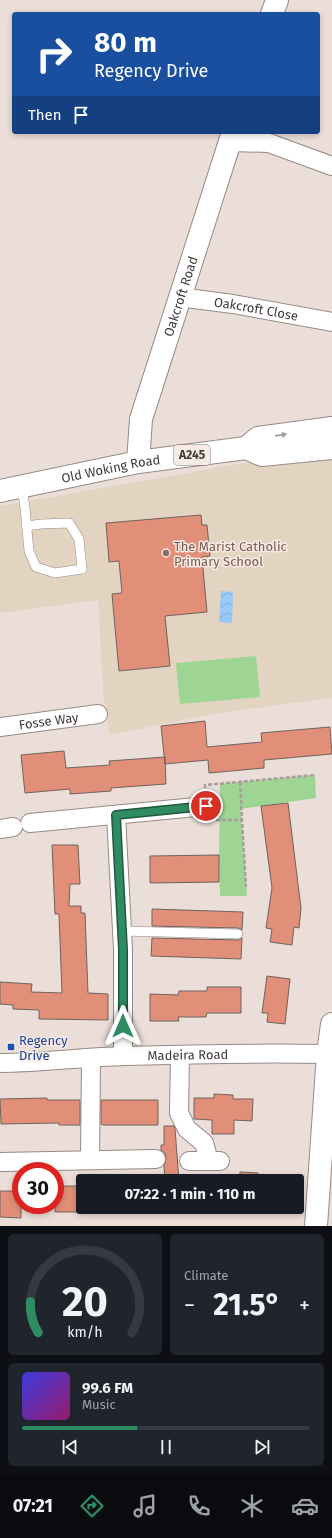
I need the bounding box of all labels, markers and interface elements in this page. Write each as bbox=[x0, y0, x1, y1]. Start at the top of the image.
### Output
text: 80 m bbox=[94, 26, 157, 59]
icon: right bbox=[28, 28, 80, 80]
text: Regency Drive bbox=[94, 60, 208, 82]
icon: arrive bbox=[70, 104, 92, 126]
text: Then bbox=[28, 106, 62, 124]
street label: Oakcroft Road bbox=[160, 254, 200, 338]
street label: Oakcroft Close bbox=[213, 294, 299, 323]
one-way arrow bbox=[275, 432, 287, 438]
road number: A245 bbox=[174, 445, 210, 465]
street label: Old Woking Road bbox=[60, 452, 161, 485]
place label: The Marist Catholic Primary School bbox=[174, 539, 287, 569]
marker: The Marist Catholic Primary School bbox=[161, 548, 171, 558]
street label: Fosse Way bbox=[18, 709, 80, 732]
pin bbox=[189, 789, 223, 823]
icon: arrive bbox=[195, 795, 217, 817]
position arrow bbox=[102, 1005, 144, 1047]
place label: Regency Drive bbox=[19, 1033, 68, 1063]
marker: Regency Drive bbox=[6, 1042, 16, 1052]
street label: Madeira Road bbox=[147, 1046, 228, 1063]
speed limit sign: 30 bbox=[12, 1162, 64, 1214]
text: 07:22 · 1 min · 110 m bbox=[125, 1185, 255, 1203]
text: Climate bbox=[184, 1268, 228, 1283]
text: 20 bbox=[62, 1276, 108, 1326]
text: 21.5° bbox=[213, 1287, 281, 1323]
text: − bbox=[184, 1292, 195, 1319]
text: + bbox=[299, 1292, 310, 1319]
text: km/h bbox=[67, 1323, 103, 1340]
text: 99.6 FM bbox=[82, 1379, 133, 1397]
text: Music bbox=[82, 1397, 116, 1412]
icon: previous bbox=[59, 1436, 81, 1458]
icon: pause bbox=[155, 1436, 177, 1458]
icon: next bbox=[251, 1436, 273, 1458]
icon: directions bbox=[78, 1492, 106, 1520]
icon: music bbox=[131, 1492, 159, 1520]
icon: phone bbox=[185, 1492, 213, 1520]
icon: climate bbox=[238, 1492, 266, 1520]
icon: car bbox=[291, 1492, 319, 1520]
text: 07:21 bbox=[13, 1495, 53, 1517]

